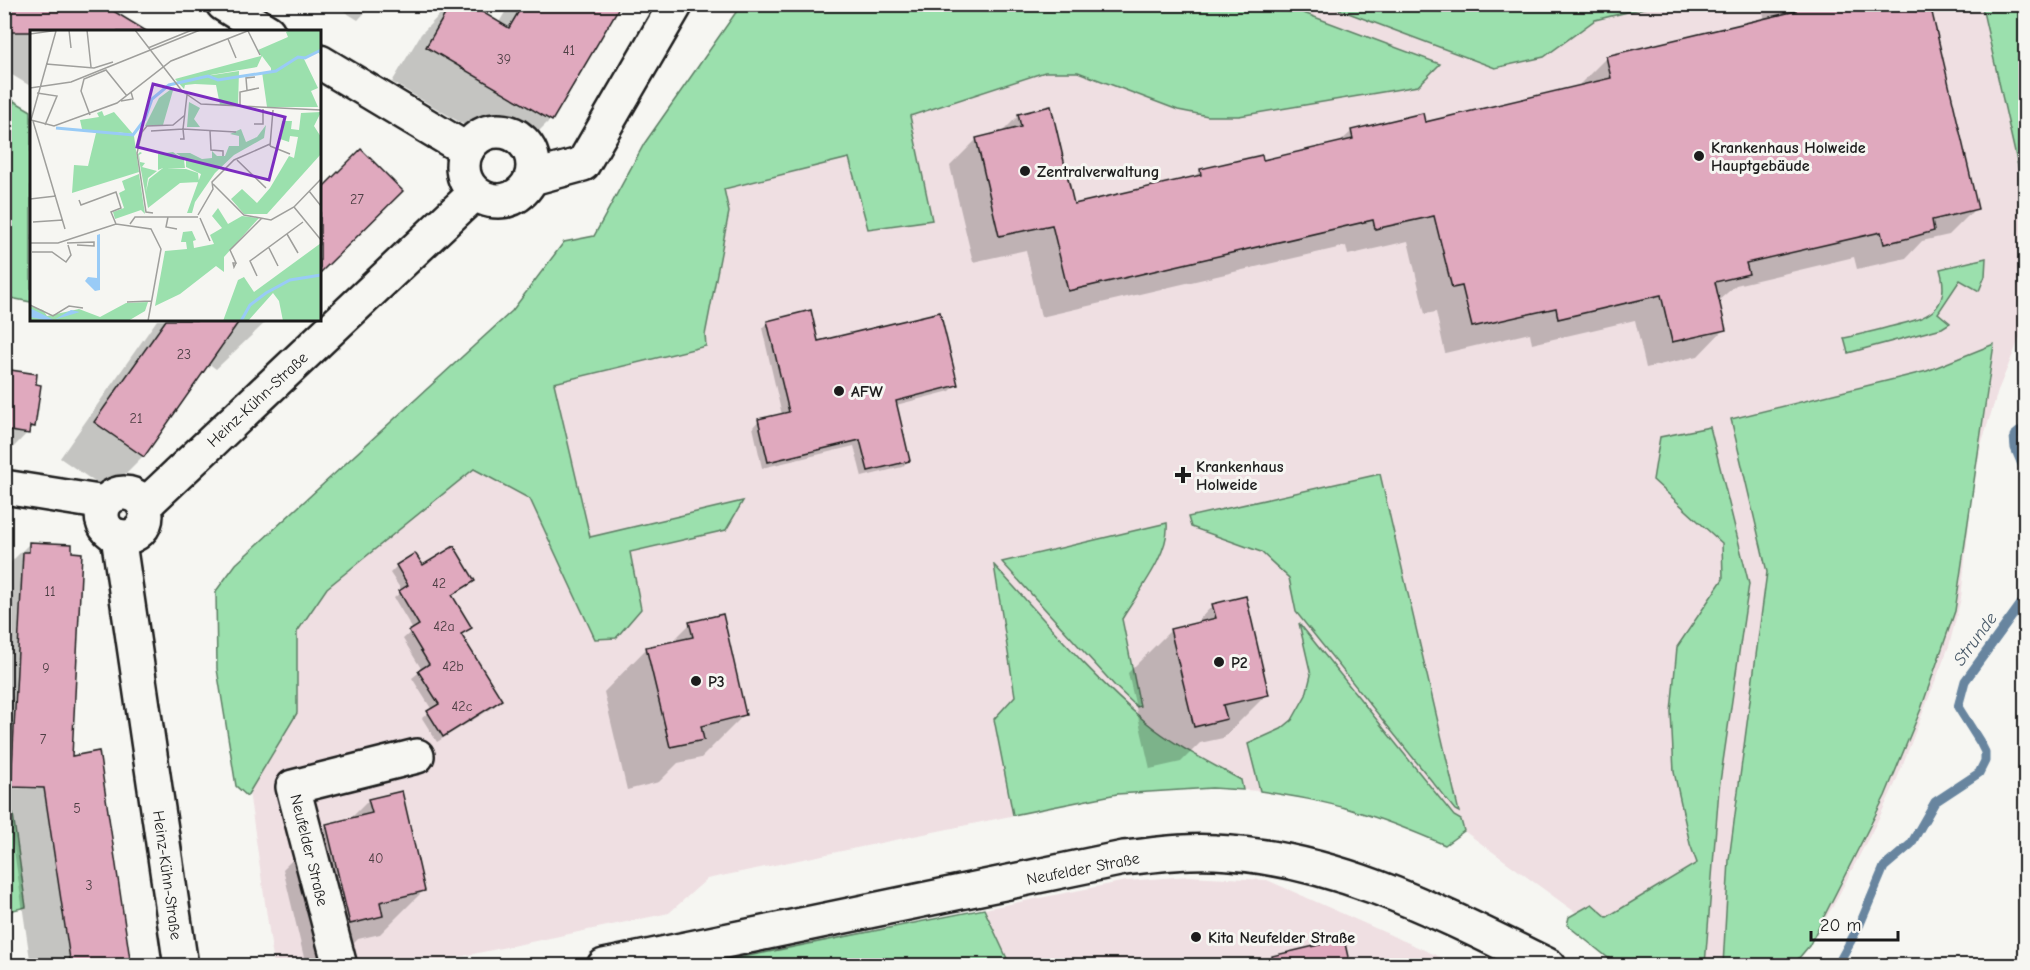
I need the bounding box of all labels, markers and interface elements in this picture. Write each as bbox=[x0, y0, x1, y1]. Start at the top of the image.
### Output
inset map bbox=[30, 30, 321, 321]
house number: 41 bbox=[563, 42, 575, 59]
house number: 39 bbox=[497, 51, 511, 68]
place label: Krankenhaus Holweide Hauptgebäude bbox=[1711, 139, 1866, 175]
marker: Krankenhaus Holweide Hauptgebäude bbox=[1692, 149, 1706, 163]
place label: Zentralverwaltung bbox=[1037, 163, 1160, 181]
marker: Zentralverwaltung bbox=[1018, 164, 1032, 178]
house number: 27 bbox=[350, 191, 364, 208]
house number: 23 bbox=[177, 346, 191, 363]
street label: Heinz-Kühn-Straße bbox=[204, 349, 312, 451]
place label: AFW bbox=[851, 383, 883, 401]
marker: AFW bbox=[832, 384, 846, 398]
house number: 21 bbox=[130, 410, 142, 427]
place label: Krankenhaus Holweide bbox=[1196, 458, 1284, 494]
marker: Krankenhaus Holweide bbox=[1174, 466, 1192, 484]
house number: 42 bbox=[432, 575, 446, 592]
house number: 11 bbox=[44, 583, 56, 600]
water label: Strunde bbox=[1949, 609, 2002, 670]
house number: 42a bbox=[433, 618, 455, 635]
place label: P2 bbox=[1231, 654, 1248, 672]
marker: P2 bbox=[1212, 655, 1226, 669]
house number: 42b bbox=[442, 658, 464, 675]
house number: 9 bbox=[42, 660, 50, 677]
place label: P3 bbox=[708, 673, 725, 691]
marker: P3 bbox=[689, 674, 703, 688]
house number: 42c bbox=[452, 698, 473, 715]
house number: 7 bbox=[40, 731, 47, 748]
street label: Neufelder Straße bbox=[286, 792, 332, 908]
house number: 5 bbox=[73, 800, 81, 817]
street label: Heinz-Kühn-Straße bbox=[149, 809, 185, 941]
street label: Neufelder Straße bbox=[1025, 849, 1141, 889]
house number: 40 bbox=[368, 850, 384, 867]
house number: 3 bbox=[85, 877, 93, 894]
scale bar bbox=[1811, 904, 1898, 942]
text: 20 m bbox=[1820, 915, 1861, 936]
place label: Kita Neufelder Straße bbox=[1208, 929, 1355, 947]
marker: Kita Neufelder Straße bbox=[1189, 930, 1203, 944]

